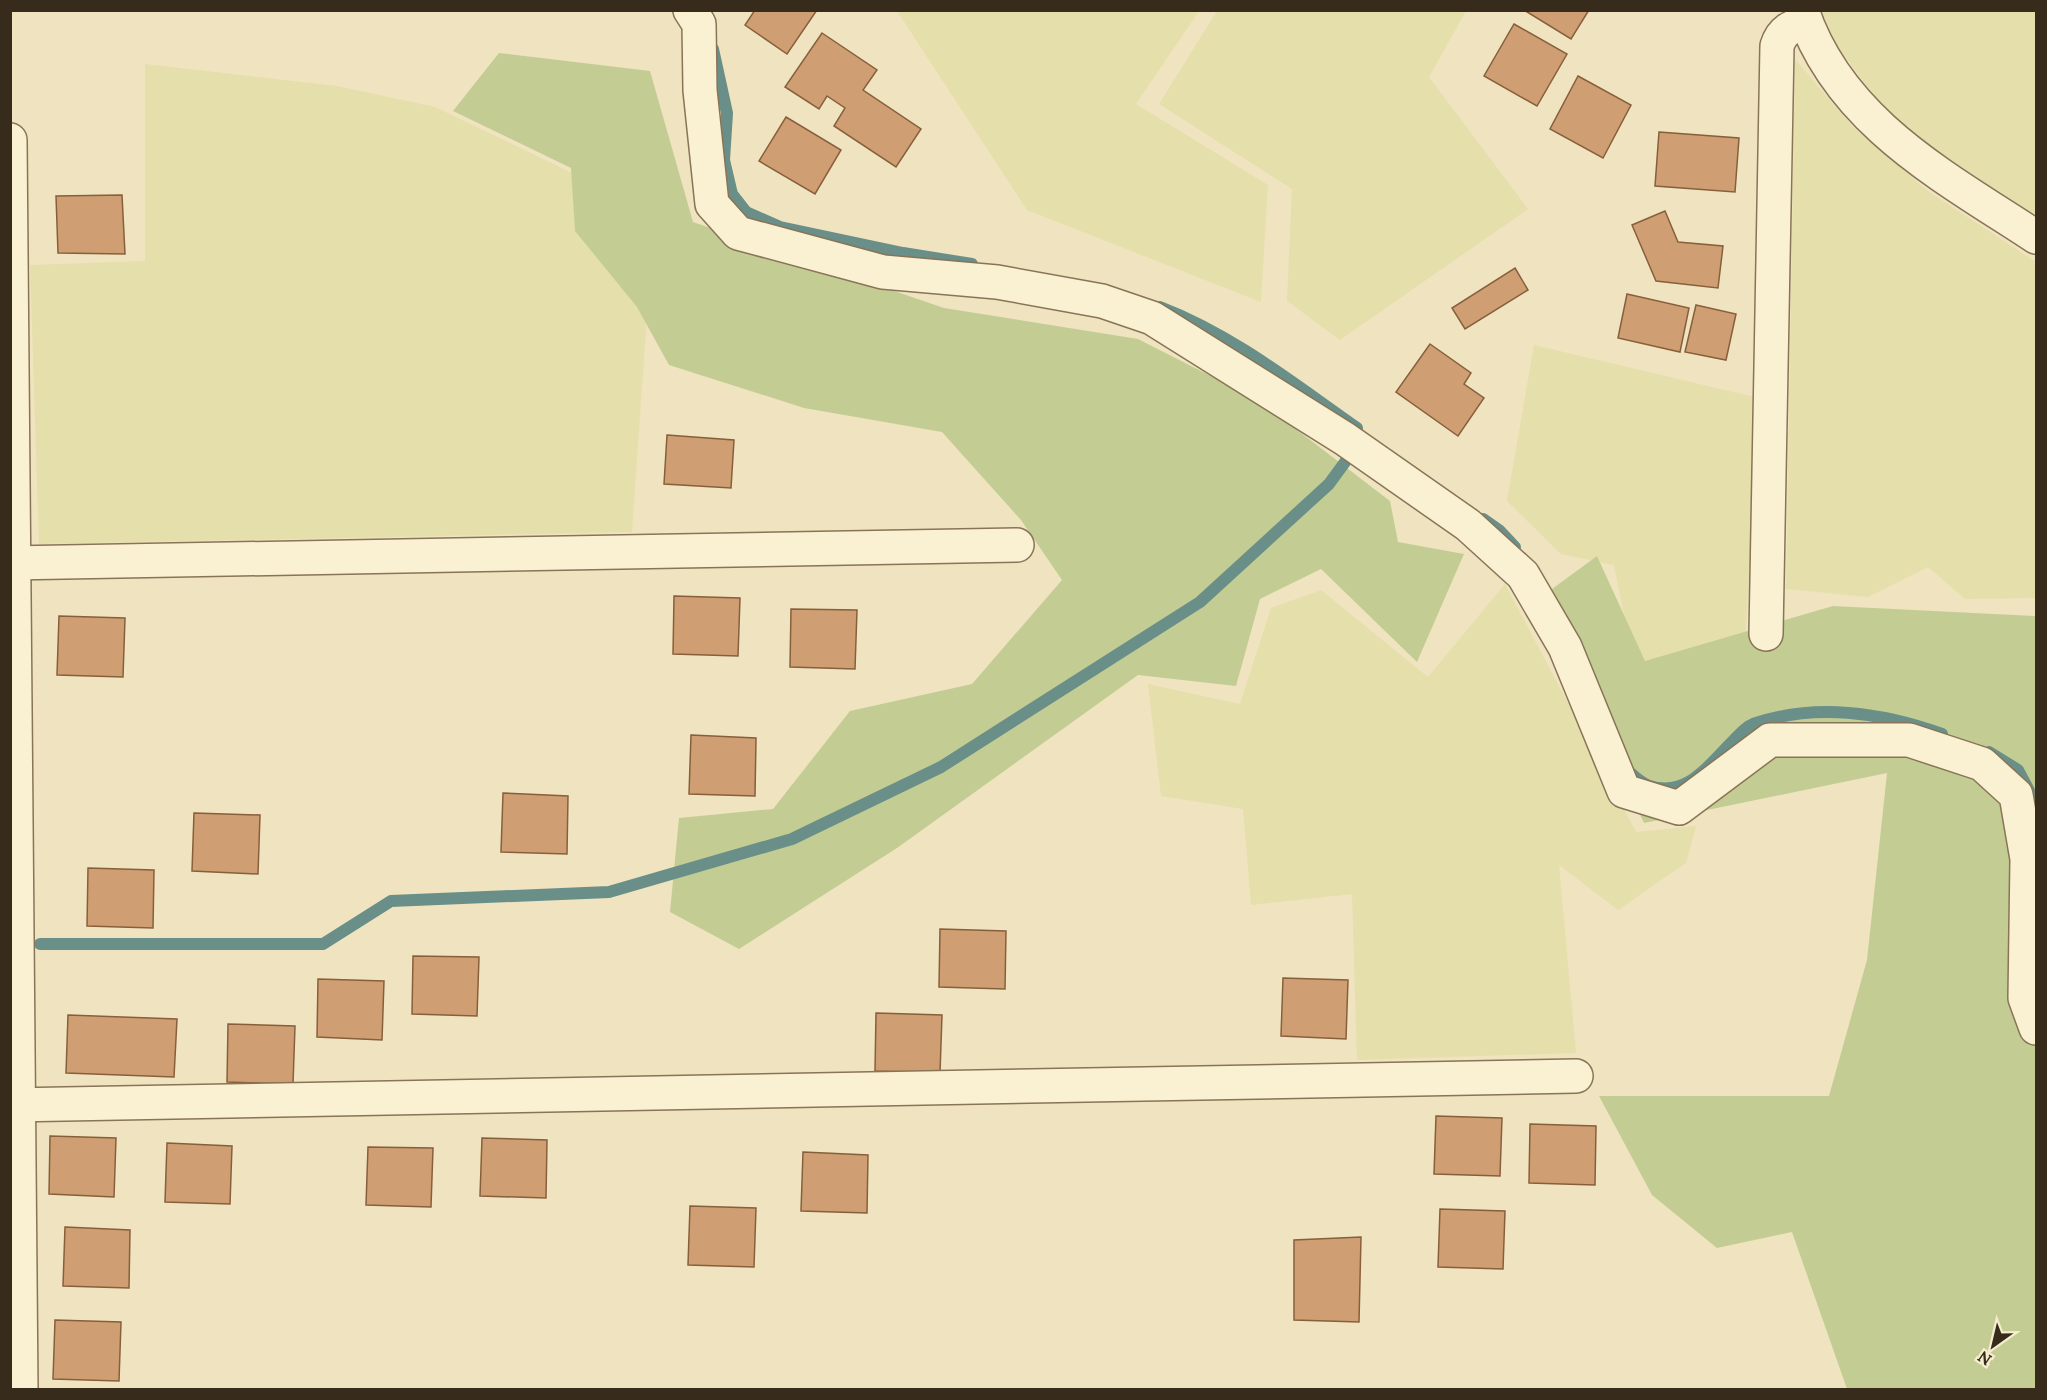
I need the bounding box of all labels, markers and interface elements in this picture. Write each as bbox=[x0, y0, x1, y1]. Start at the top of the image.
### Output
north arrow bbox=[1963, 1316, 2023, 1376]
text: N bbox=[1974, 1347, 1995, 1370]

